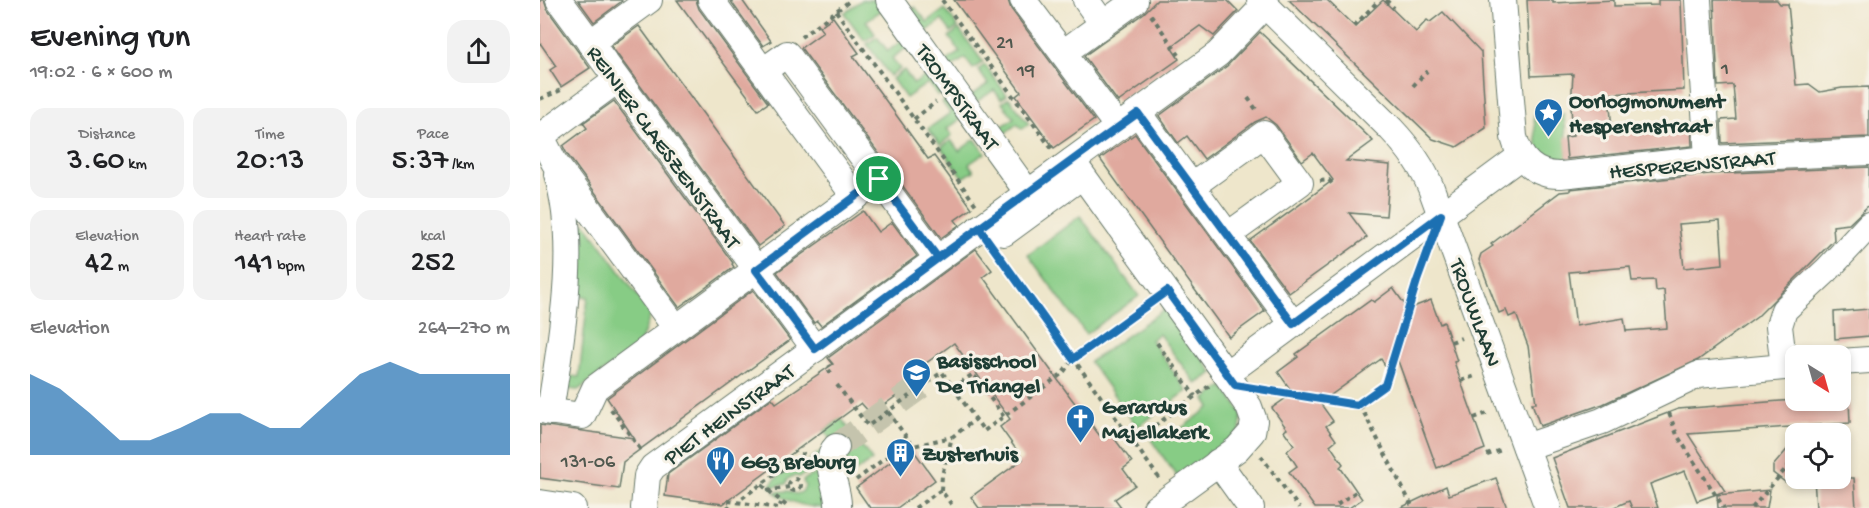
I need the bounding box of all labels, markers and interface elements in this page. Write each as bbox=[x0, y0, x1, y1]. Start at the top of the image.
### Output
text: Evening run bbox=[30, 20, 190, 58]
button: share bbox=[447, 20, 510, 83]
house number: 21 bbox=[996, 33, 1014, 56]
street label: TROMPSTRAAT bbox=[907, 38, 1004, 158]
street label: REINIER CLAESZENSTRAAT bbox=[579, 42, 745, 256]
house number: 1 bbox=[1720, 59, 1729, 82]
house number: 19 bbox=[1016, 61, 1035, 84]
text: 19:02 · 6 × 600 m bbox=[30, 62, 172, 85]
place label: Oorlogmonument Hesperenstraat bbox=[1569, 90, 1726, 141]
place icon: Oorlogmonument Hesperenstraat bbox=[1532, 96, 1564, 138]
text: Distance bbox=[79, 126, 135, 145]
text: Time bbox=[255, 126, 285, 145]
text: Pace bbox=[417, 126, 449, 145]
text: 3.60 bbox=[67, 145, 124, 180]
text: 20:13 bbox=[236, 145, 304, 180]
text: 5:37 bbox=[392, 145, 448, 180]
street label: HESPERENSTRAAT bbox=[1608, 147, 1778, 187]
pin bbox=[853, 153, 904, 204]
text: km bbox=[124, 156, 147, 175]
text: /km bbox=[448, 156, 474, 175]
icon: arrive bbox=[862, 162, 895, 195]
text: Elevation bbox=[75, 228, 139, 247]
text: Heart rate bbox=[234, 228, 306, 247]
text: kcal bbox=[421, 228, 445, 247]
text: 42 bbox=[85, 247, 114, 282]
text: 141 bbox=[235, 247, 273, 282]
text: 252 bbox=[410, 247, 456, 282]
street label: TROUWLAAN bbox=[1441, 254, 1505, 371]
text: m bbox=[114, 258, 129, 277]
text: bpm bbox=[273, 258, 305, 277]
text: Elevation bbox=[30, 318, 110, 341]
text: 264–270 m bbox=[418, 318, 510, 341]
north arrow bbox=[1785, 345, 1851, 411]
map controls bbox=[1785, 345, 1851, 489]
place label: Basisschool De Triangel bbox=[935, 350, 1040, 401]
school or university icon: Basisschool De Triangel bbox=[900, 356, 932, 398]
street label: PIET HEINSTRAAT bbox=[659, 359, 802, 473]
place label: Gerardus Majellakerk bbox=[1102, 396, 1210, 447]
church icon: Gerardus Majellakerk bbox=[1065, 402, 1097, 444]
button: locate bbox=[1785, 423, 1851, 489]
building icon: Zusterhuis bbox=[885, 436, 917, 478]
place label: Zusterhuis bbox=[922, 443, 1020, 469]
restaurant icon: GGz Breburg bbox=[704, 444, 736, 486]
place label: GGz Breburg bbox=[741, 451, 857, 477]
house number: 131-06 bbox=[560, 452, 616, 475]

